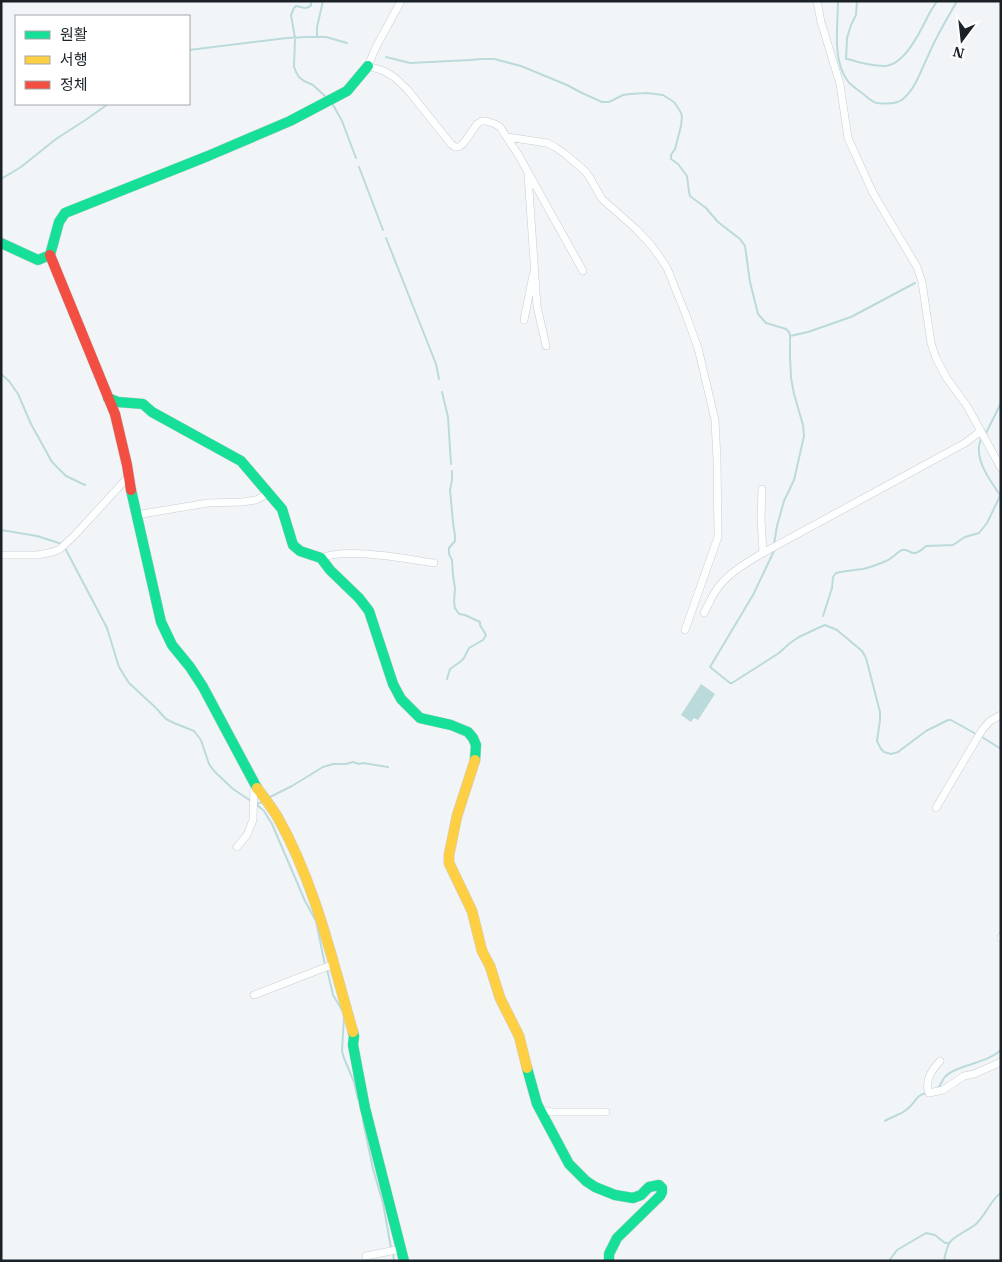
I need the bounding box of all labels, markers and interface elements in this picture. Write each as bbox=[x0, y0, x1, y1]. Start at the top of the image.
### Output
legend bbox=[15, 15, 190, 105]
north arrow bbox=[937, 15, 987, 65]
text: 원활 bbox=[60, 25, 88, 44]
text: N bbox=[951, 42, 966, 63]
text: 서행 bbox=[60, 50, 88, 69]
text: 정체 bbox=[60, 75, 88, 94]

